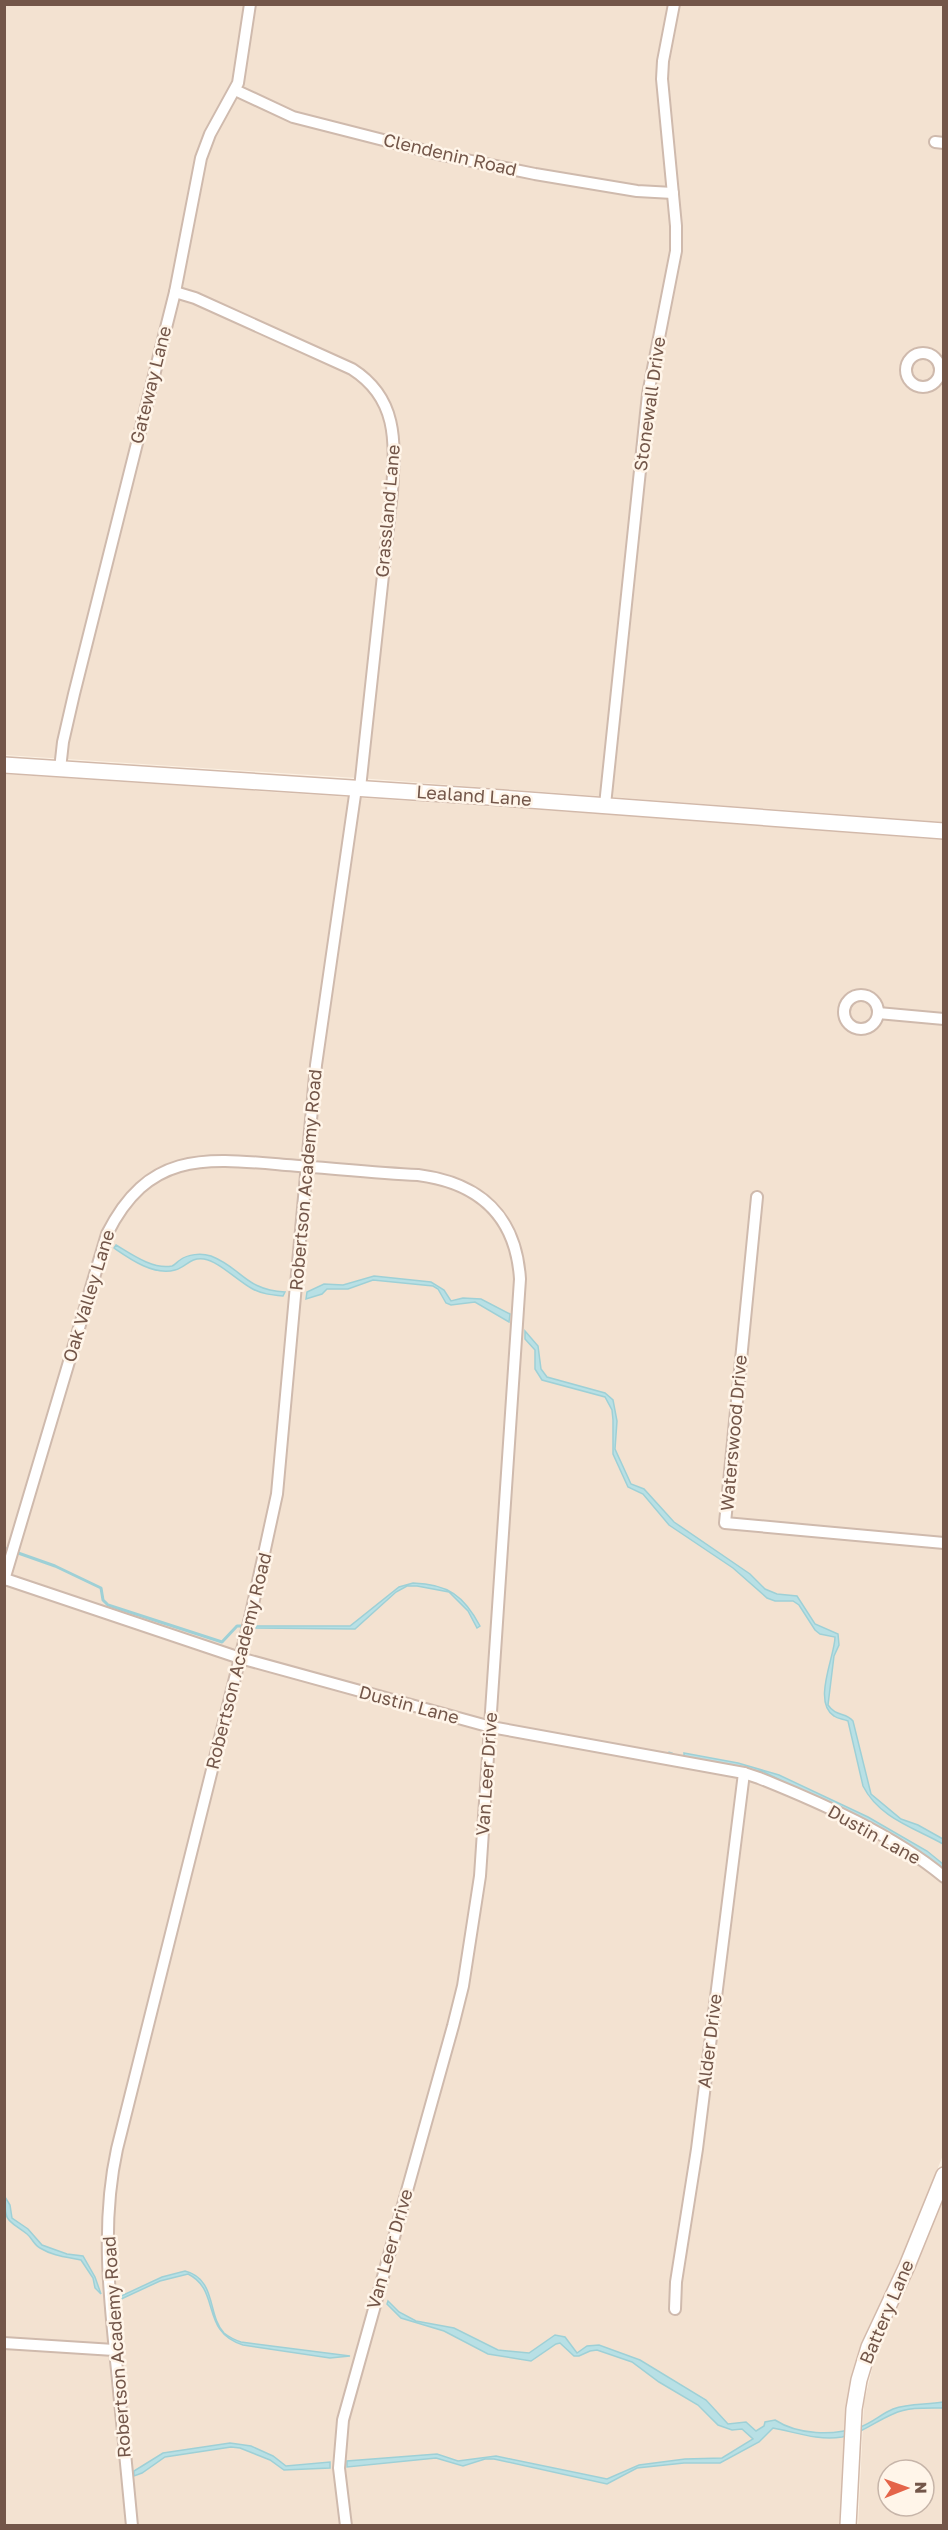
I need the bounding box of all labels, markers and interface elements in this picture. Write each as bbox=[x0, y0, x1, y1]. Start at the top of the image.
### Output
street label: Clendenin Road bbox=[381, 128, 519, 180]
street label: Gateway Lane bbox=[125, 323, 175, 446]
street label: Stonewall Drive bbox=[629, 335, 669, 472]
street label: Grassland Lane bbox=[370, 443, 404, 578]
street label: Lealand Lane bbox=[416, 780, 532, 810]
street label: Robertson Academy Road bbox=[284, 1068, 326, 1292]
street label: Oak Valley Lane bbox=[57, 1227, 119, 1365]
street label: Waterswood Drive bbox=[715, 1354, 751, 1512]
street label: Robertson Academy Road bbox=[200, 1550, 276, 1771]
street label: Dustin Lane bbox=[357, 1680, 462, 1728]
street label: Van Leer Drive bbox=[471, 1711, 501, 1836]
street label: Dustin Lane bbox=[824, 1800, 925, 1869]
street label: Alder Drive bbox=[692, 1992, 726, 2089]
street label: Van Leer Drive bbox=[361, 2186, 417, 2311]
street label: Robertson Academy Road bbox=[97, 2235, 135, 2459]
street label: Battery Lane bbox=[854, 2256, 918, 2367]
north arrow bbox=[876, 2458, 936, 2518]
text: N bbox=[911, 2481, 931, 2494]

